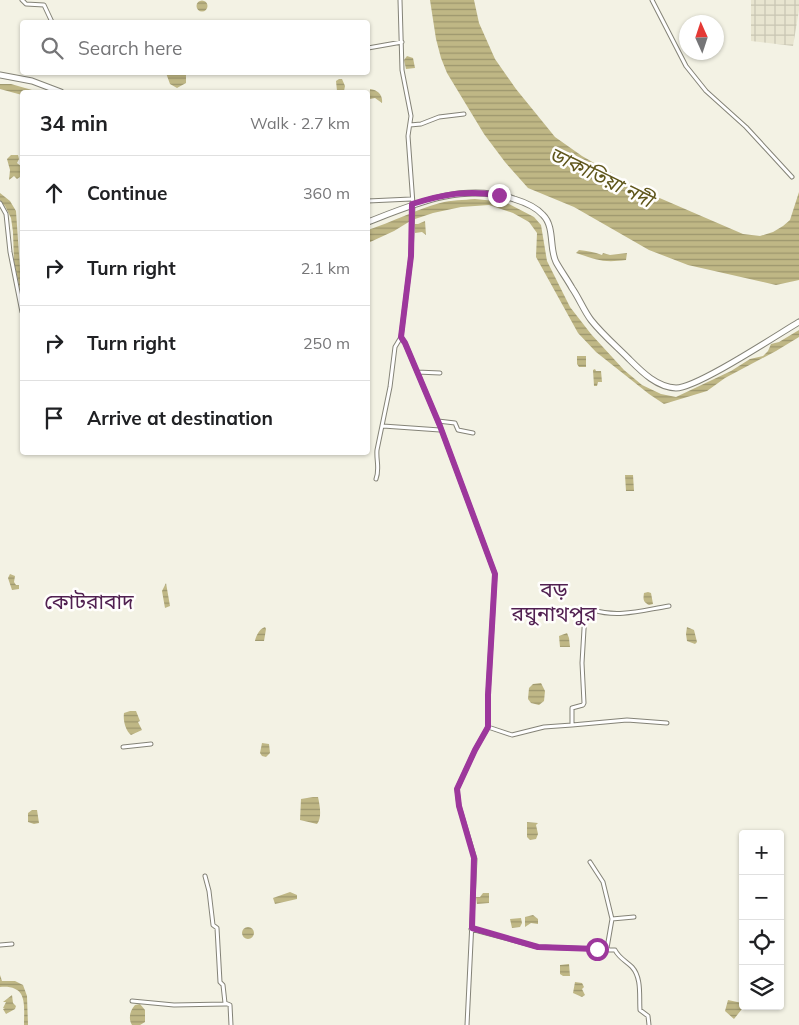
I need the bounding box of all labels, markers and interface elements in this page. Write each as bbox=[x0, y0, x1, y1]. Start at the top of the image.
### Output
north arrow bbox=[679, 15, 724, 60]
search box bbox=[20, 20, 370, 75]
icon: search bbox=[38, 34, 66, 62]
text: Search here bbox=[78, 36, 182, 60]
text: 34 min bbox=[40, 110, 108, 136]
text: Walk · 2.7 km bbox=[250, 113, 350, 133]
water label: ডাকাতিয়া নদী bbox=[545, 141, 660, 214]
icon: ahead bbox=[40, 179, 68, 207]
text: Continue bbox=[87, 181, 167, 205]
text: 360 m bbox=[303, 183, 350, 203]
route end bbox=[488, 184, 511, 207]
icon: right bbox=[40, 254, 68, 282]
text: Turn right bbox=[87, 256, 176, 280]
text: 2.1 km bbox=[301, 258, 350, 278]
icon: right bbox=[40, 329, 68, 357]
text: Turn right bbox=[87, 331, 176, 355]
text: 250 m bbox=[303, 333, 350, 353]
icon: arrive bbox=[40, 404, 68, 432]
text: Arrive at destination bbox=[87, 406, 273, 430]
district label: বড় রঘুনাথপুর bbox=[511, 576, 597, 626]
district label: কোটরাবাদ bbox=[44, 588, 134, 614]
map controls bbox=[739, 830, 784, 1010]
button: + bbox=[739, 830, 784, 875]
button: − bbox=[739, 875, 784, 920]
button: locate bbox=[739, 920, 784, 965]
route start bbox=[586, 938, 609, 961]
button: layers bbox=[739, 965, 784, 1010]

